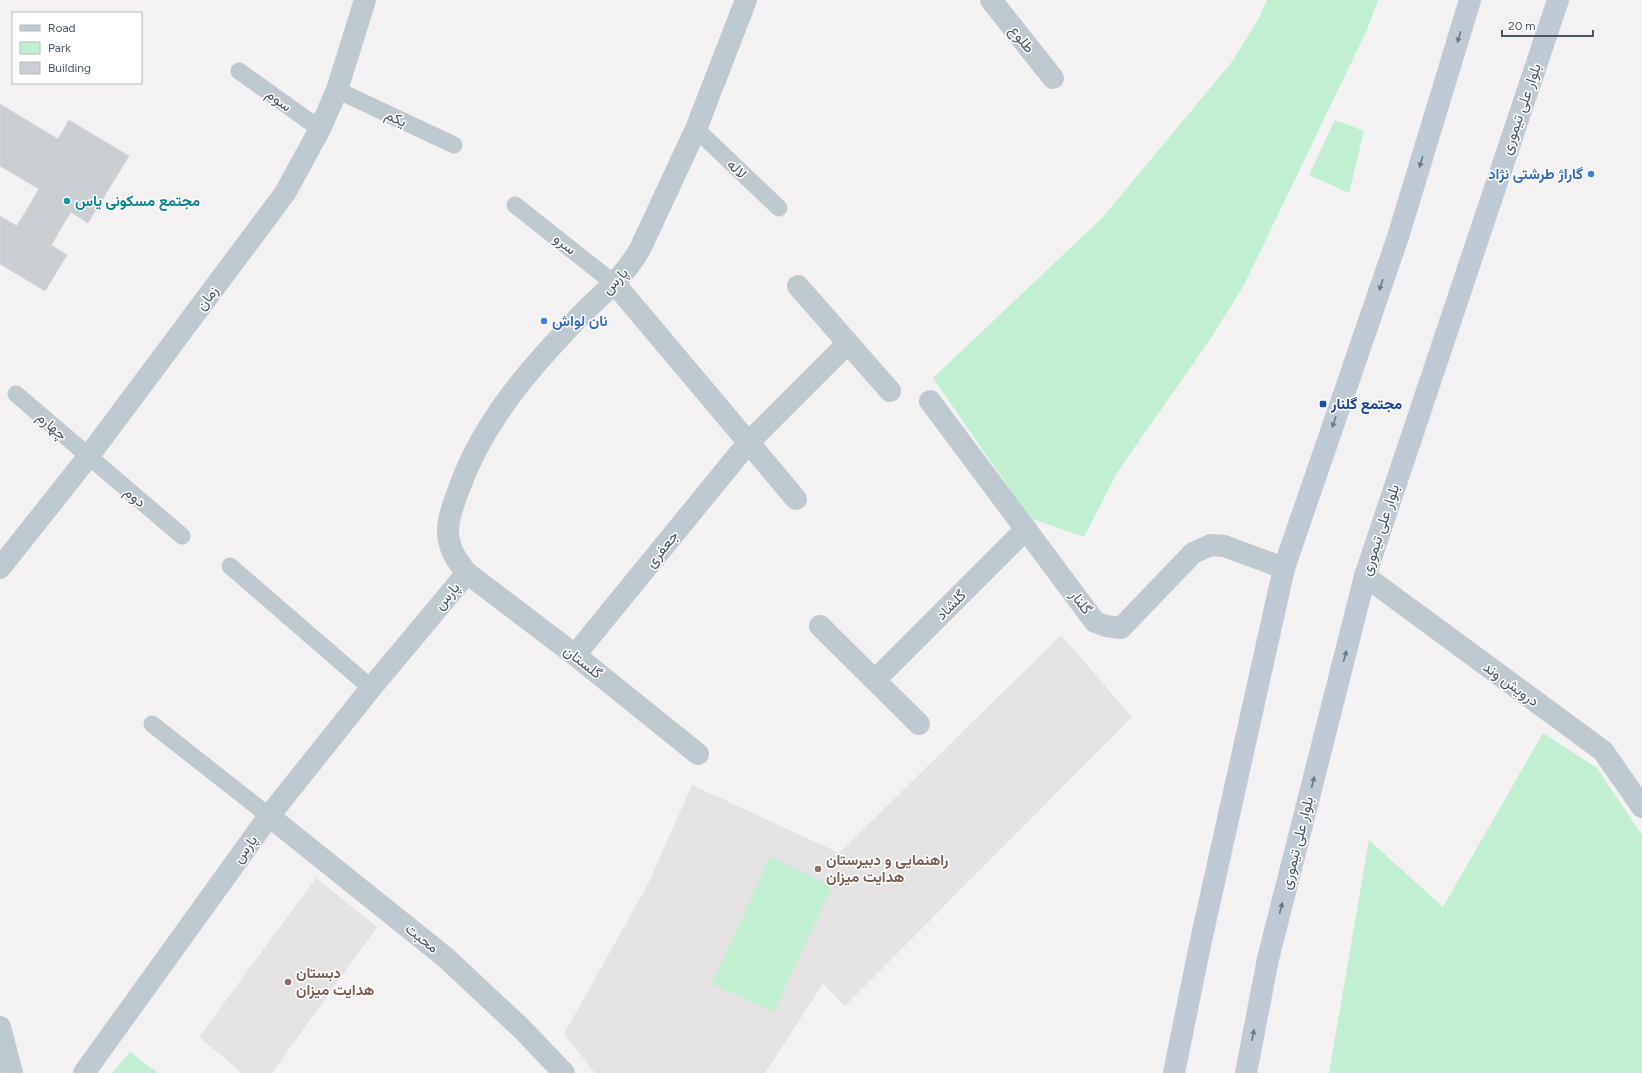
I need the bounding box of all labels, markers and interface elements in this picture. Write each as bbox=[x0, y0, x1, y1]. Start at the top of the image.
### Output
legend bbox=[12, 12, 142, 84]
scale bar bbox=[1502, 12, 1593, 38]
text: 20 m bbox=[1508, 19, 1536, 33]
text: Road bbox=[48, 21, 76, 35]
street label: طلوع bbox=[1004, 21, 1039, 58]
one-way arrow bbox=[1456, 32, 1462, 44]
text: Park bbox=[48, 41, 71, 55]
text: Building bbox=[48, 61, 91, 75]
street label: بلوار علی تیموری bbox=[1497, 61, 1546, 157]
street label: سوم bbox=[262, 85, 296, 116]
street label: یکم bbox=[382, 105, 410, 132]
street label: لاله bbox=[723, 155, 751, 183]
one-way arrow bbox=[1418, 156, 1424, 168]
place label: گاراژ طرشتی نژاد bbox=[1488, 165, 1583, 183]
marker: گاراژ طرشتی نژاد bbox=[1586, 169, 1596, 179]
place label: مجتمع مسکونی یاس bbox=[75, 192, 200, 211]
marker: مجتمع مسکونی یاس bbox=[62, 196, 72, 206]
street label: سرو bbox=[550, 229, 580, 259]
street label: پارس bbox=[598, 264, 633, 299]
one-way arrow bbox=[1378, 280, 1384, 292]
street label: زمان bbox=[192, 282, 222, 314]
place label: نان لواش bbox=[552, 312, 608, 330]
marker: نان لواش bbox=[539, 316, 549, 326]
place label: مجتمع گلنار bbox=[1330, 395, 1402, 414]
marker: مجتمع گلنار bbox=[1318, 399, 1328, 409]
street label: چهارم bbox=[32, 408, 71, 445]
one-way arrow bbox=[1331, 416, 1337, 428]
street label: بلوار علی تیموری bbox=[1357, 482, 1404, 578]
street label: دوم bbox=[120, 483, 150, 512]
street label: جعفری bbox=[642, 527, 683, 572]
street label: پارس bbox=[430, 579, 464, 614]
street label: گلشاد bbox=[932, 586, 970, 624]
street label: گلنار bbox=[1066, 586, 1096, 618]
street label: گلستان bbox=[560, 641, 606, 683]
one-way arrow bbox=[1342, 649, 1348, 662]
street label: درویش‌ وند bbox=[1479, 658, 1542, 711]
one-way arrow bbox=[1310, 776, 1316, 788]
street label: بلوار علی تیموری bbox=[1277, 795, 1318, 892]
street label: پارس bbox=[229, 831, 262, 867]
place label: راهنمایی و دبیرستان هدایت میزان bbox=[826, 851, 949, 886]
marker: راهنمایی و دبیرستان هدایت میزان bbox=[813, 864, 823, 874]
one-way arrow bbox=[1279, 902, 1285, 914]
street label: محبت bbox=[402, 919, 442, 957]
place label: دبستان هدایت میزان bbox=[296, 964, 374, 999]
marker: دبستان هدایت میزان bbox=[283, 977, 293, 987]
one-way arrow bbox=[1251, 1029, 1257, 1041]

